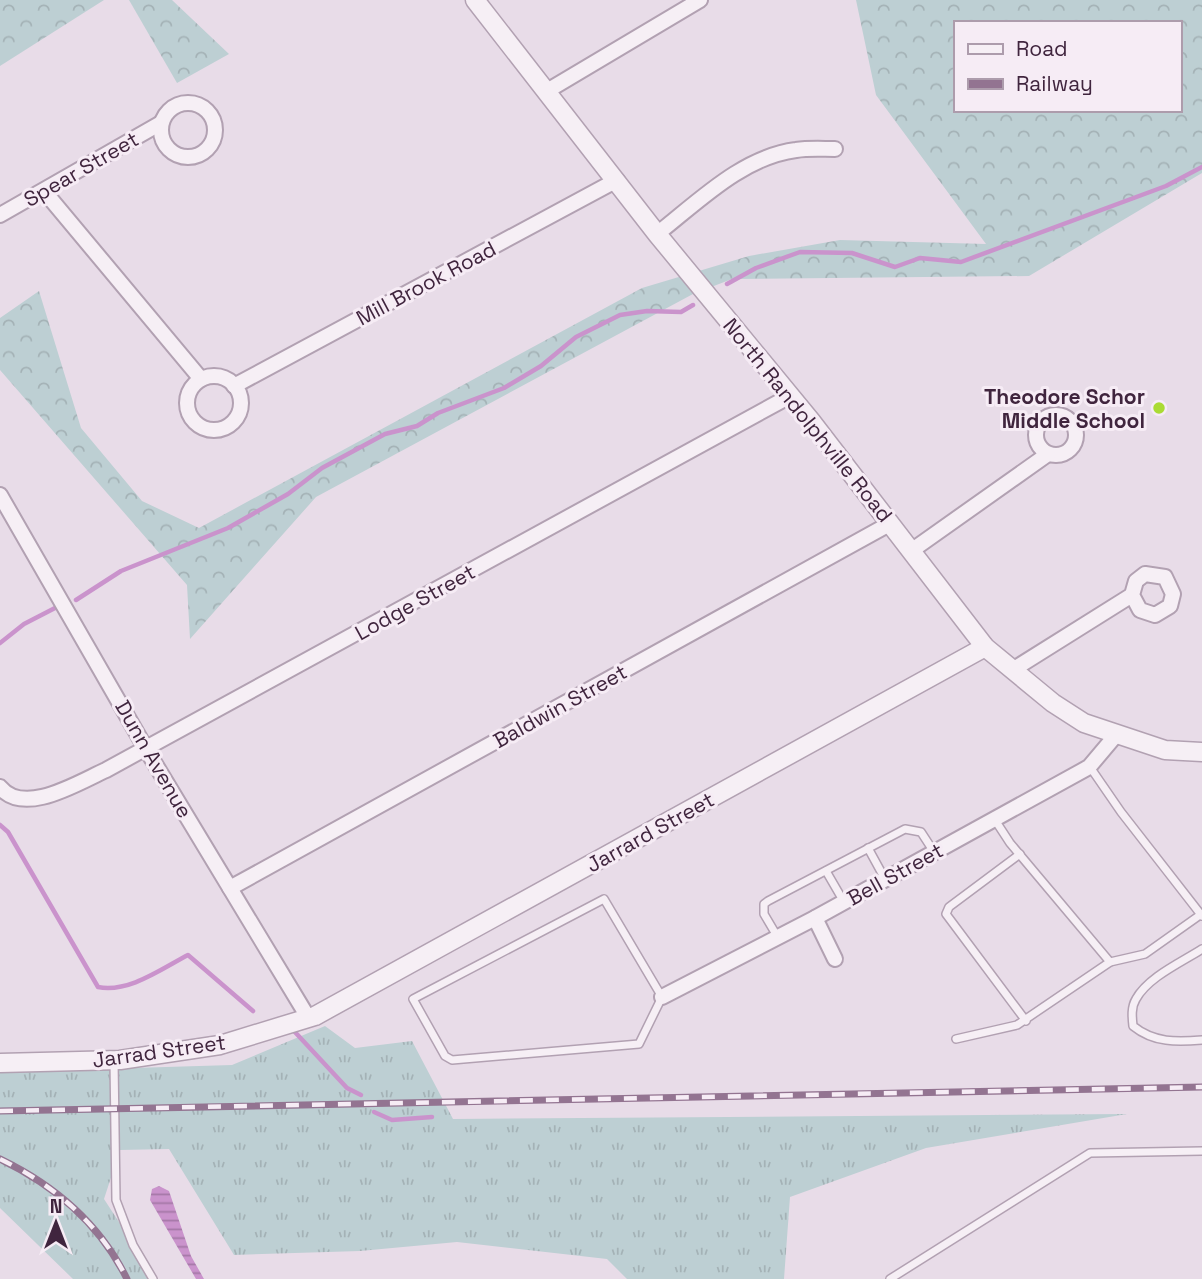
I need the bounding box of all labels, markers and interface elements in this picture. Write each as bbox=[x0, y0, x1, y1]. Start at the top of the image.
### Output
legend bbox=[954, 21, 1181, 112]
text: Road bbox=[1016, 35, 1068, 62]
text: Railway bbox=[1016, 70, 1093, 97]
street label: Spear Street bbox=[19, 125, 143, 213]
street label: Mill Brook Road bbox=[351, 235, 501, 331]
street label: North Randolphville Road bbox=[717, 312, 899, 528]
place label: Theodore Schor Middle School bbox=[984, 383, 1145, 434]
marker: Theodore Schor Middle School bbox=[1151, 400, 1167, 416]
street label: Lodge Street bbox=[350, 558, 480, 646]
street label: Baldwin Street bbox=[488, 658, 632, 754]
street label: Dunn Avenue bbox=[109, 695, 199, 823]
street label: Jarrard Street bbox=[581, 786, 719, 878]
street label: Bell Street bbox=[842, 836, 948, 912]
street label: Jarrad Street bbox=[91, 1028, 227, 1074]
north arrow bbox=[21, 1188, 91, 1258]
text: N bbox=[50, 1194, 62, 1219]

